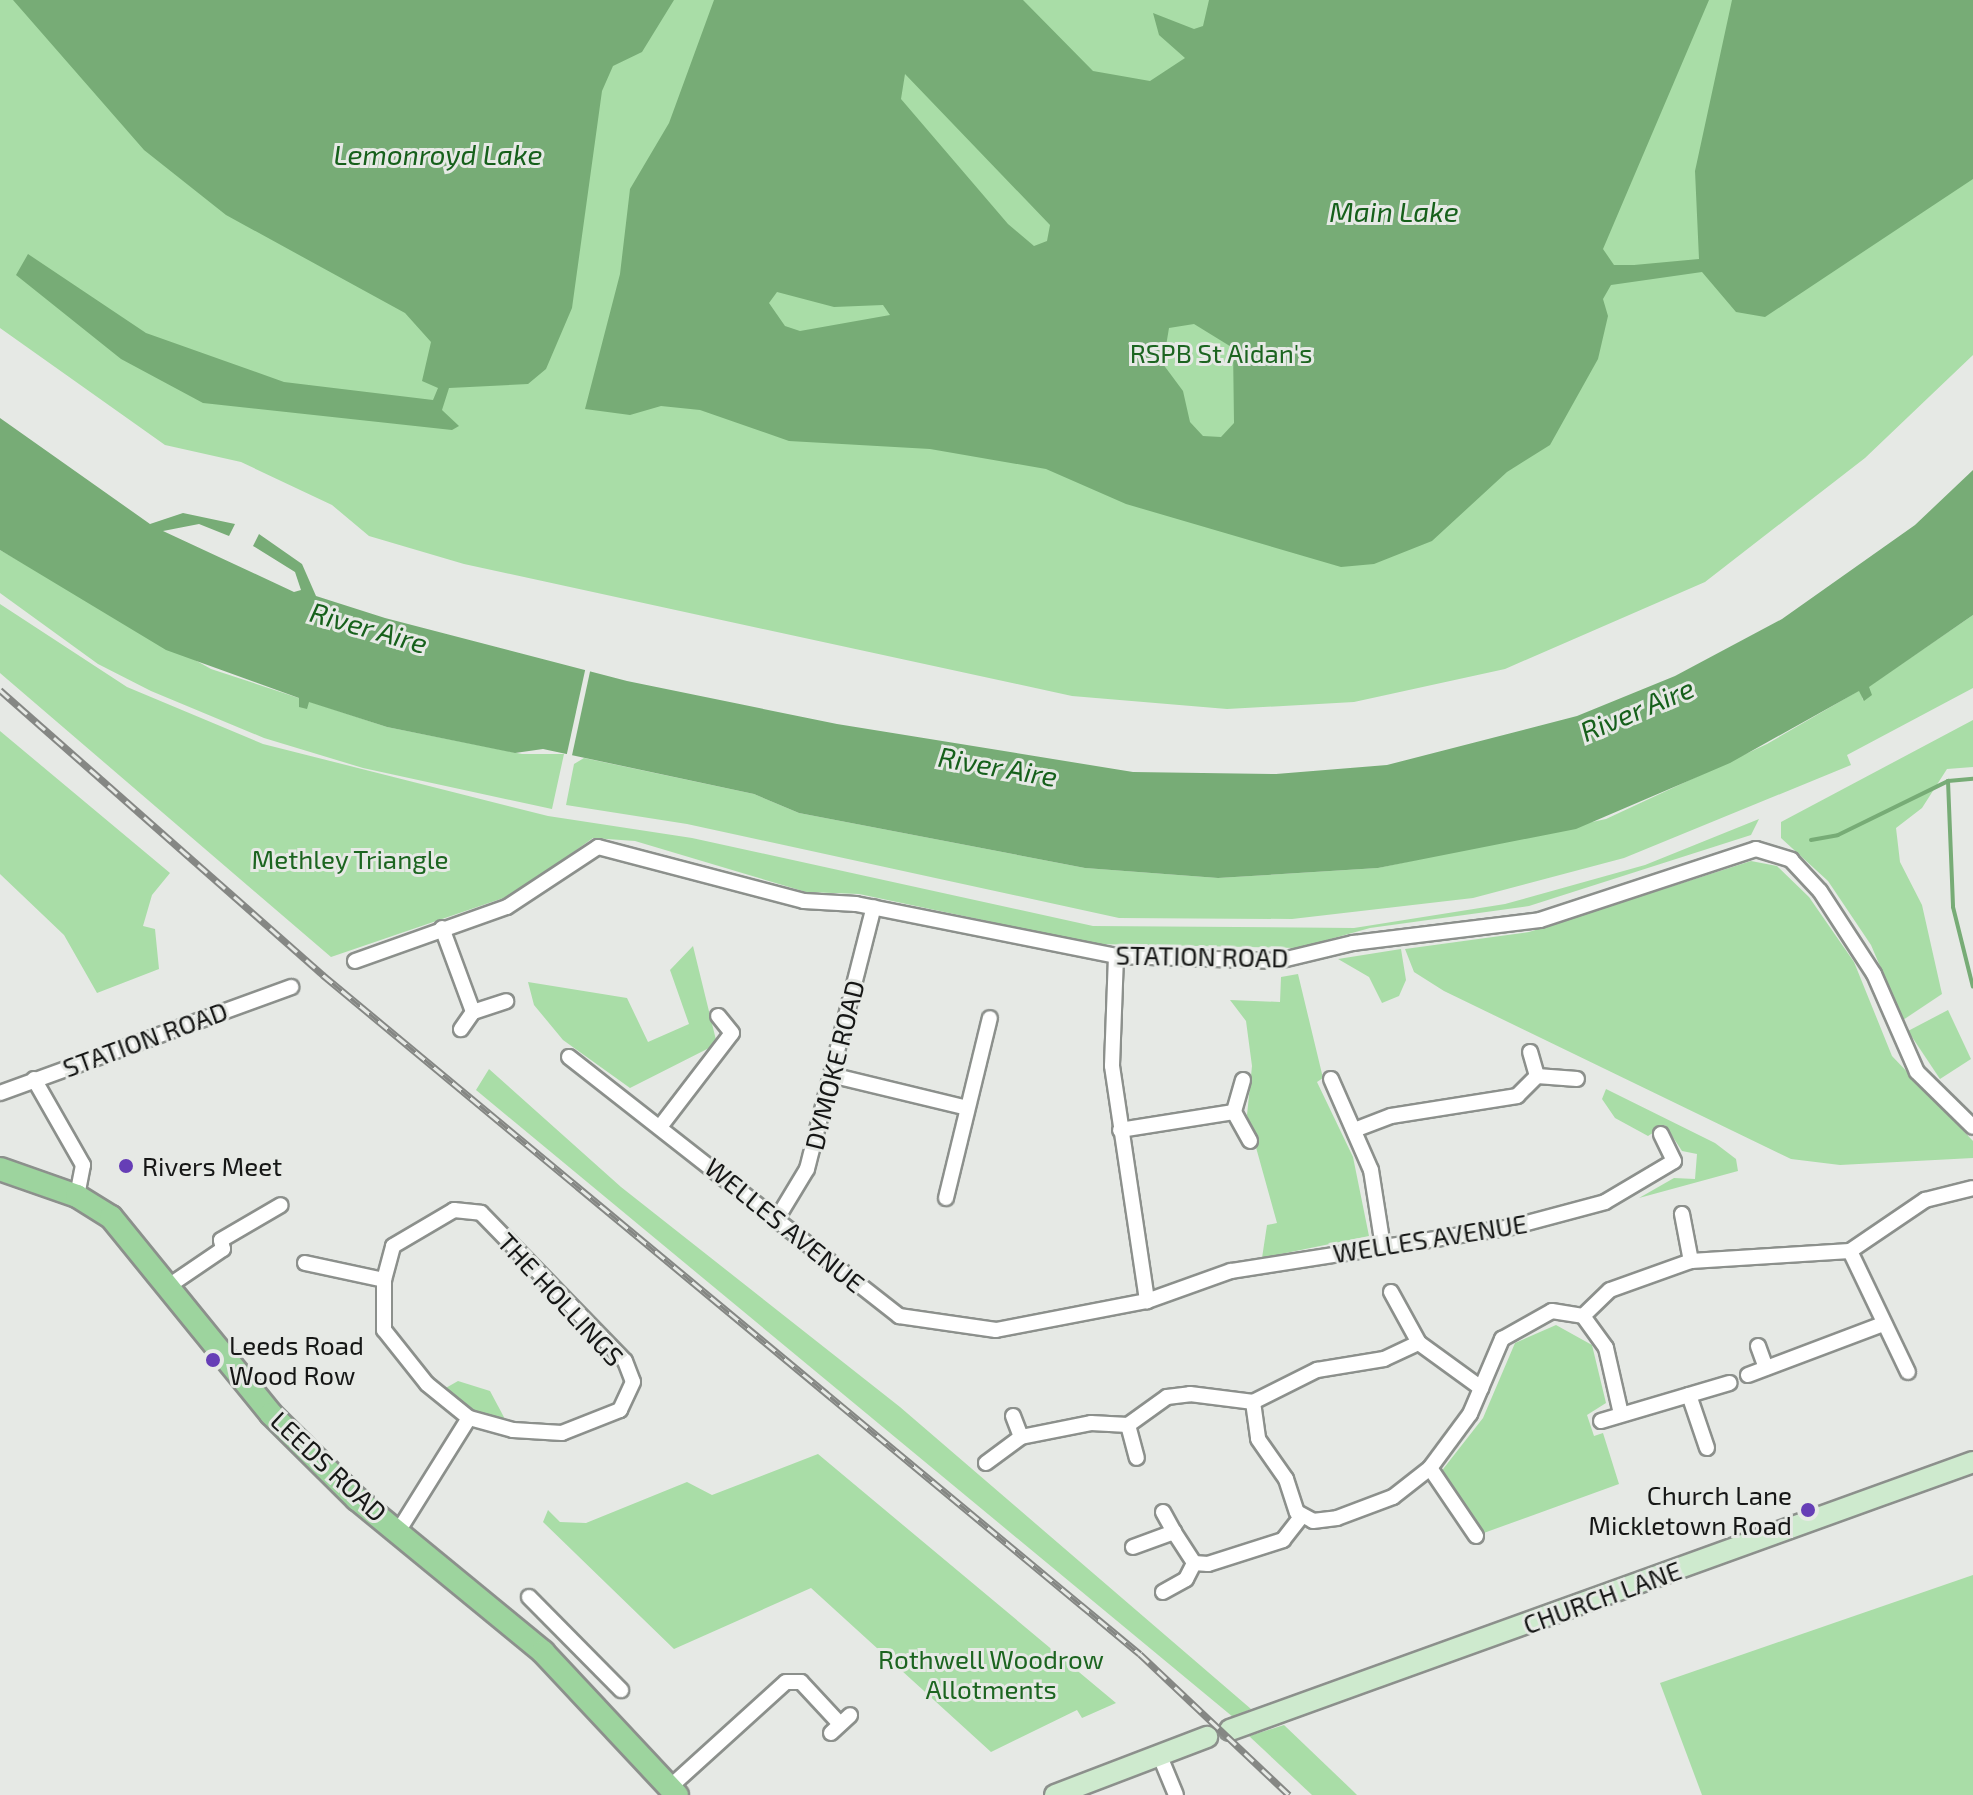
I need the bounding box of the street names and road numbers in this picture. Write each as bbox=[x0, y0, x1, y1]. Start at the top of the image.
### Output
street label: STATION ROAD bbox=[1115, 939, 1289, 973]
street label: DYMOKE ROAD bbox=[798, 977, 870, 1153]
street label: STATION ROAD bbox=[58, 995, 232, 1083]
street label: WELLES AVENUE bbox=[699, 1151, 871, 1299]
street label: WELLES AVENUE bbox=[1330, 1207, 1530, 1269]
street label: THE HOLLINGS bbox=[492, 1226, 630, 1372]
street label: LEEDS ROAD bbox=[265, 1404, 393, 1528]
street label: CHURCH LANE bbox=[1519, 1554, 1685, 1640]

